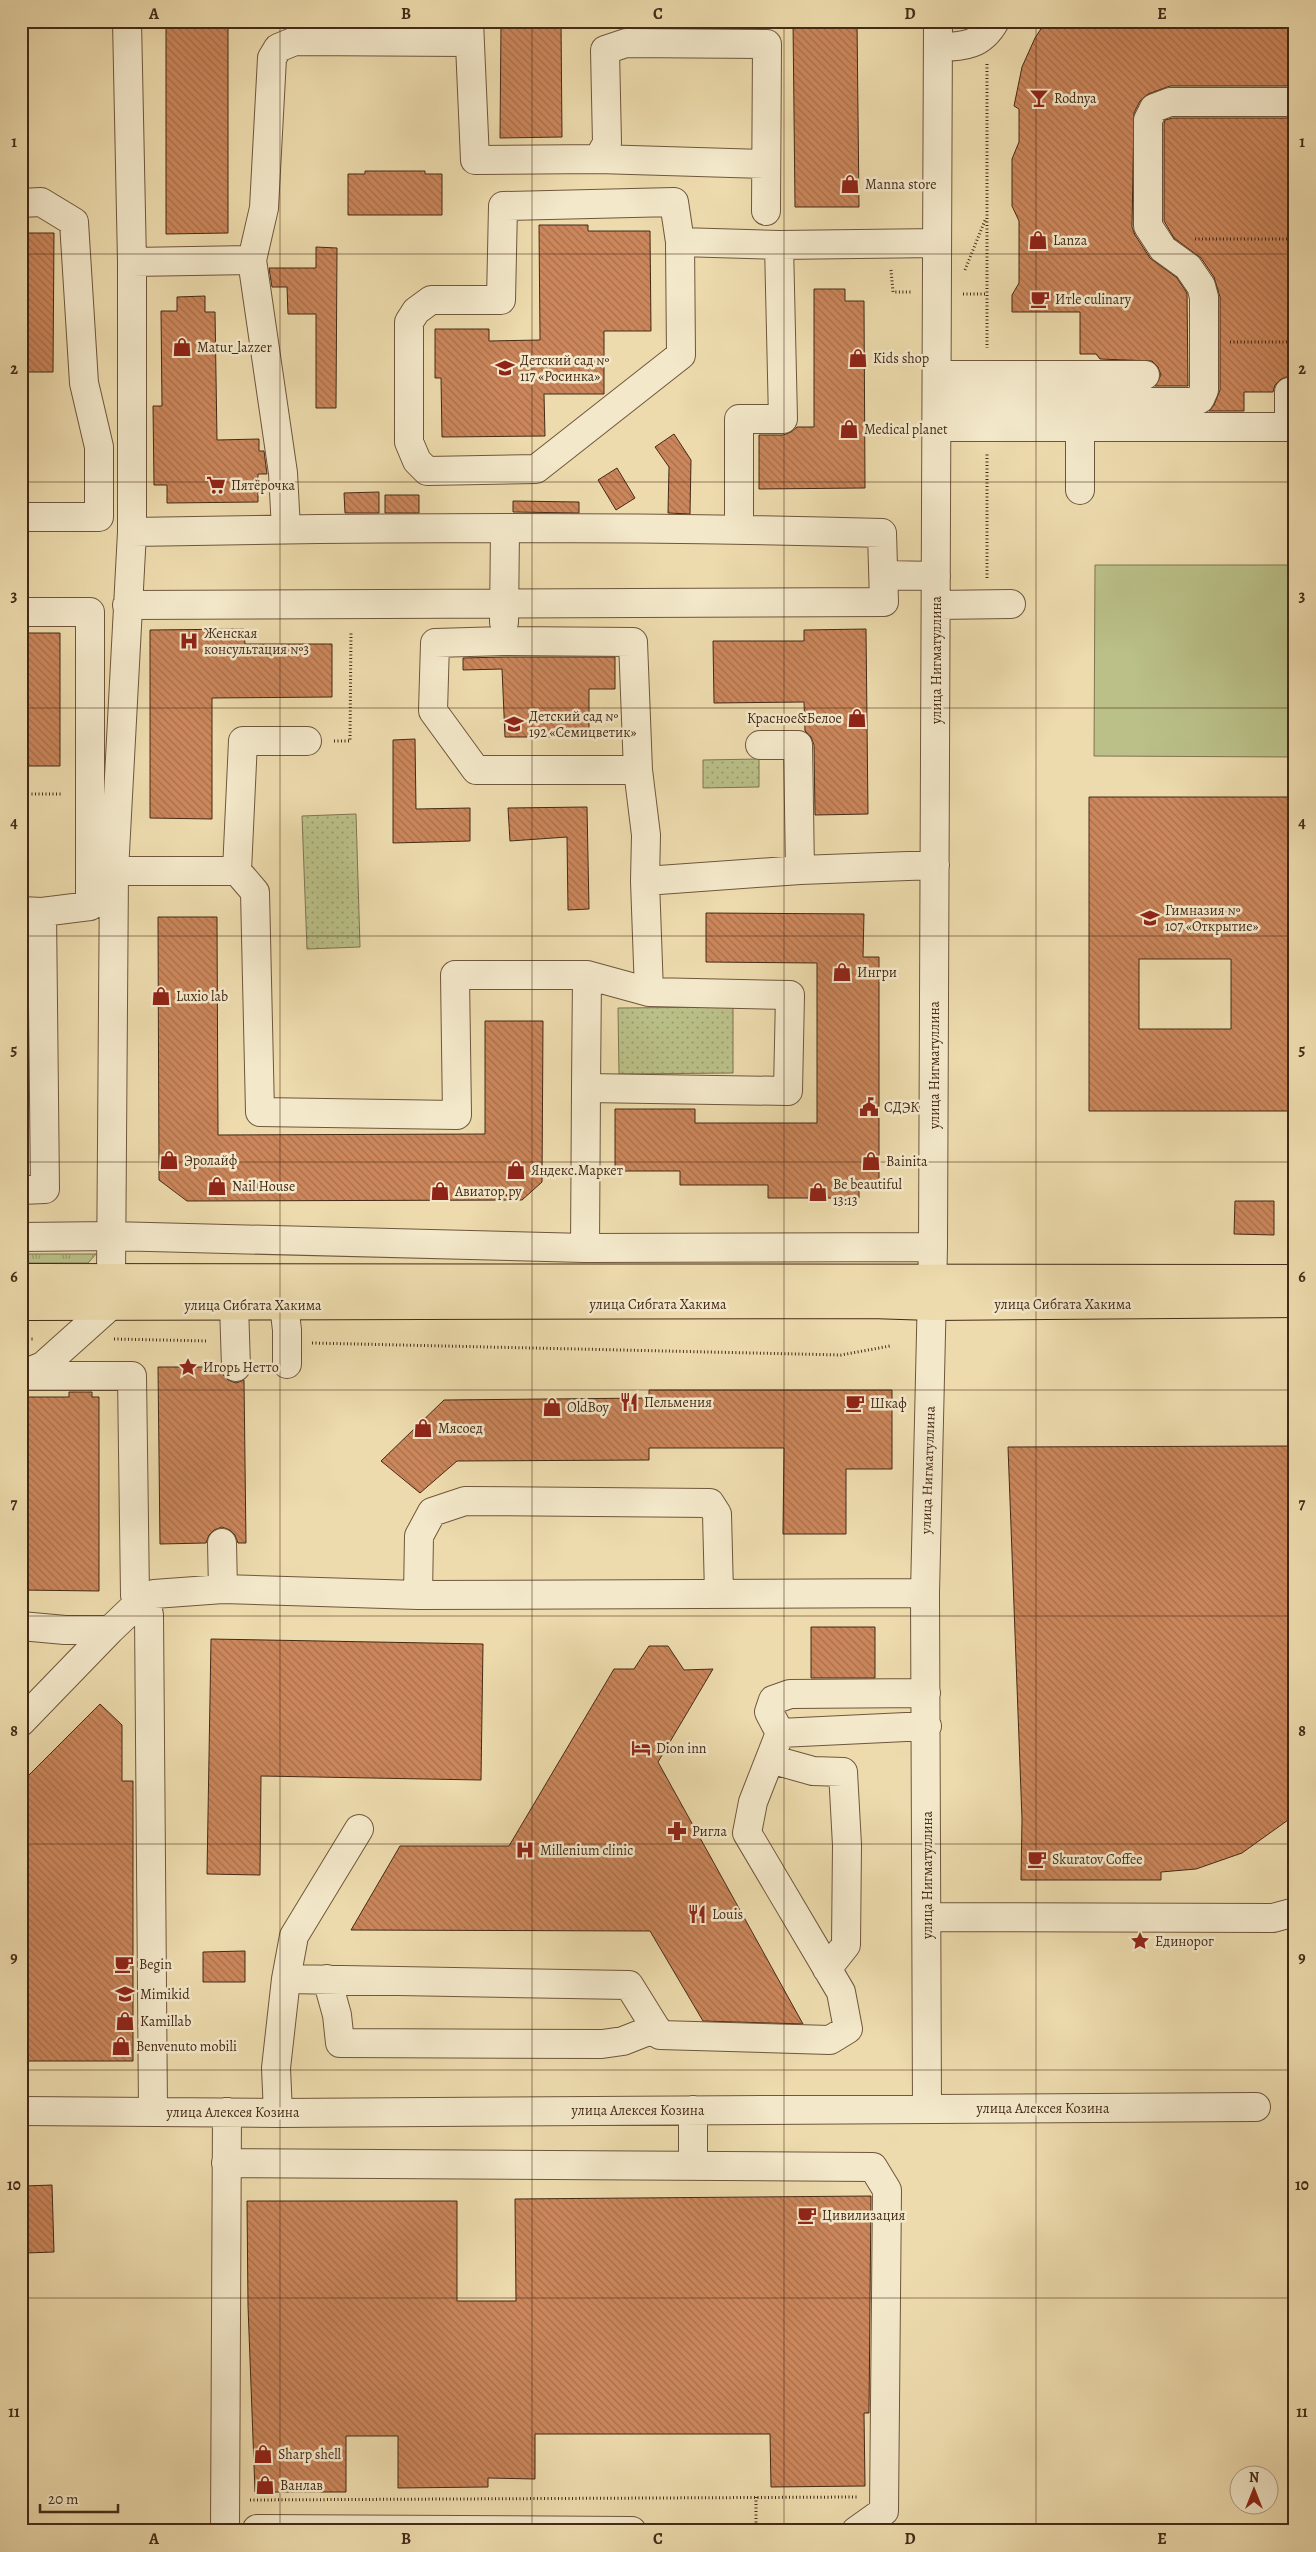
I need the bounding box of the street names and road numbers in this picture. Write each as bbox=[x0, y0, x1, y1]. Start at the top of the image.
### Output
street label: улица Нигматуллина bbox=[927, 595, 946, 725]
street label: улица Нигматуллина bbox=[925, 1000, 944, 1130]
street label: улица Сибгата Хакима bbox=[588, 1295, 727, 1314]
street label: улица Сибгата Хакима bbox=[993, 1295, 1132, 1314]
street label: улица Сибгата Хакима bbox=[183, 1296, 322, 1315]
street label: улица Нигматуллина bbox=[916, 1405, 940, 1535]
street label: улица Нигматуллина bbox=[918, 1810, 937, 1940]
street label: улица Алексея Козина bbox=[976, 2099, 1110, 2118]
street label: улица Алексея Козина bbox=[571, 2101, 705, 2120]
street label: улица Алексея Козина bbox=[166, 2103, 300, 2122]

